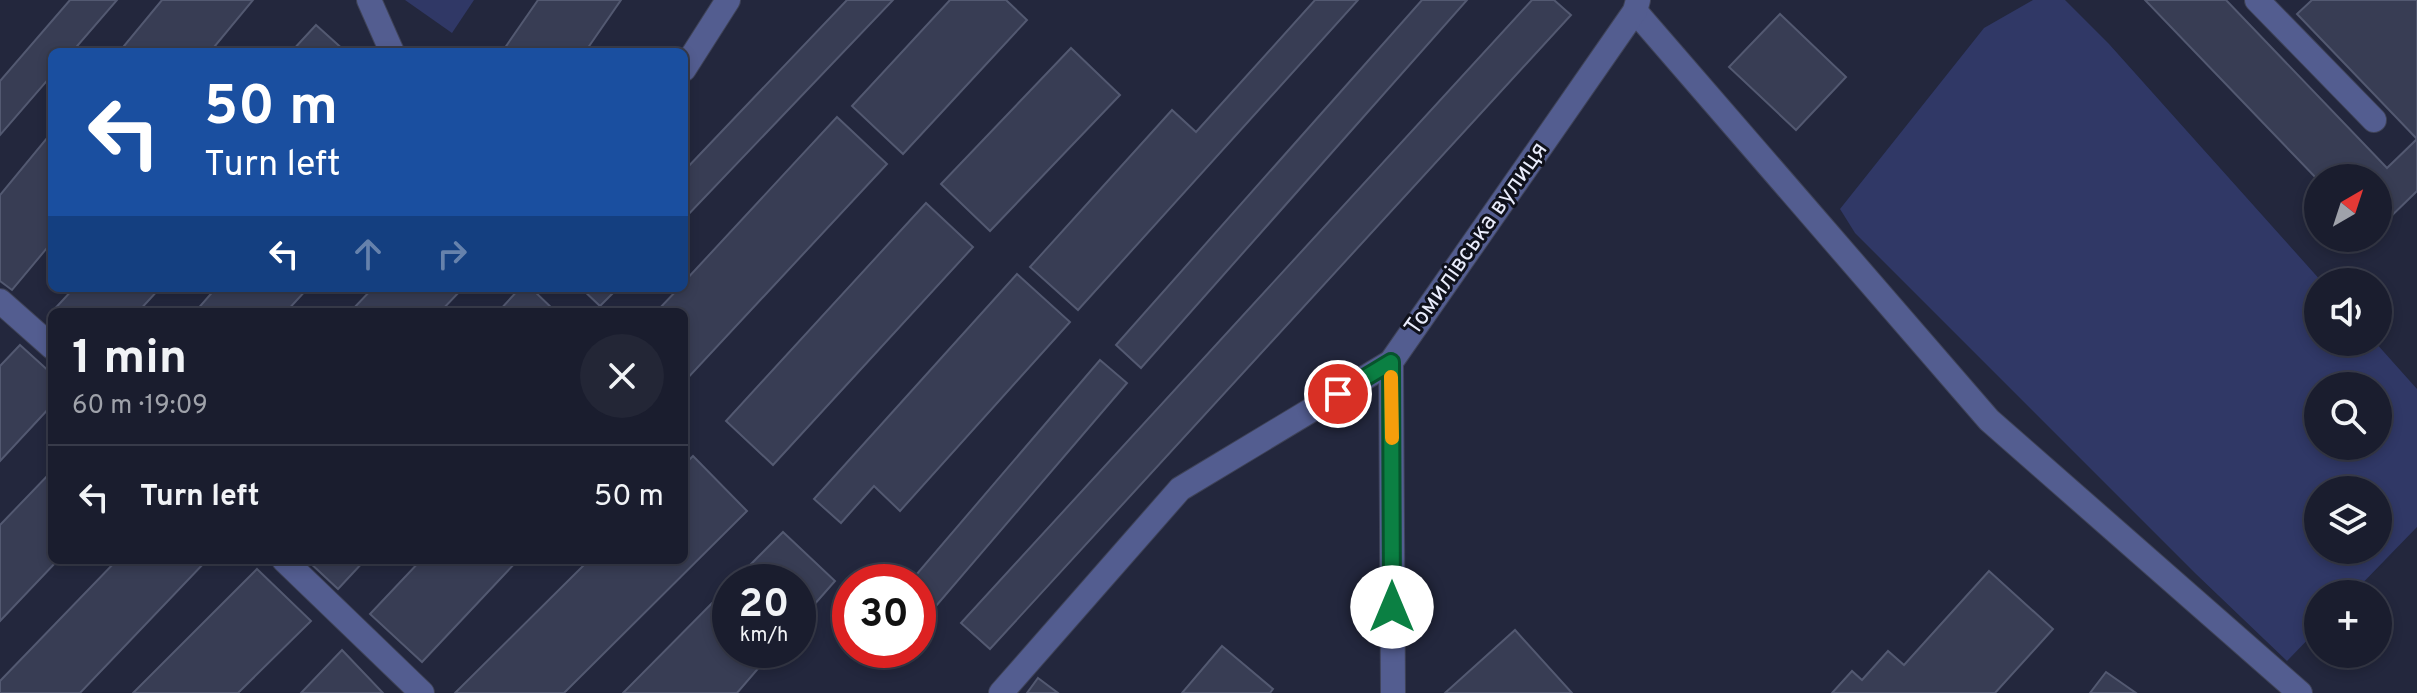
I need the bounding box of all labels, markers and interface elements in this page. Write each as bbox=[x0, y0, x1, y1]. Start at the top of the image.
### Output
text: 50 m bbox=[204, 74, 338, 144]
icon: left bbox=[72, 80, 176, 184]
street label: Томилівська вулиця bbox=[1399, 136, 1555, 342]
text: Turn left bbox=[204, 143, 341, 189]
north arrow bbox=[2304, 164, 2392, 252]
map controls bbox=[2304, 164, 2392, 668]
icon: left bbox=[262, 232, 306, 276]
icon: ahead bbox=[346, 232, 390, 276]
icon: right bbox=[430, 232, 474, 276]
button: sound bbox=[2304, 268, 2392, 356]
text: 1 min bbox=[72, 330, 187, 390]
button: close bbox=[580, 334, 664, 418]
pin bbox=[1304, 360, 1372, 428]
icon: arrive bbox=[1316, 372, 1360, 416]
button: search bbox=[2304, 372, 2392, 460]
text: 60 m · 19:09 bbox=[72, 390, 208, 423]
icon: left bbox=[72, 475, 116, 519]
button: layers bbox=[2304, 476, 2392, 564]
text: Turn left bbox=[140, 479, 260, 516]
text: 50 m bbox=[594, 479, 664, 516]
speed limit sign: 30 bbox=[832, 564, 936, 668]
position arrow bbox=[1350, 565, 1434, 649]
button: + bbox=[2304, 580, 2392, 668]
text: 20 bbox=[739, 581, 789, 631]
text: km/h bbox=[740, 623, 788, 649]

